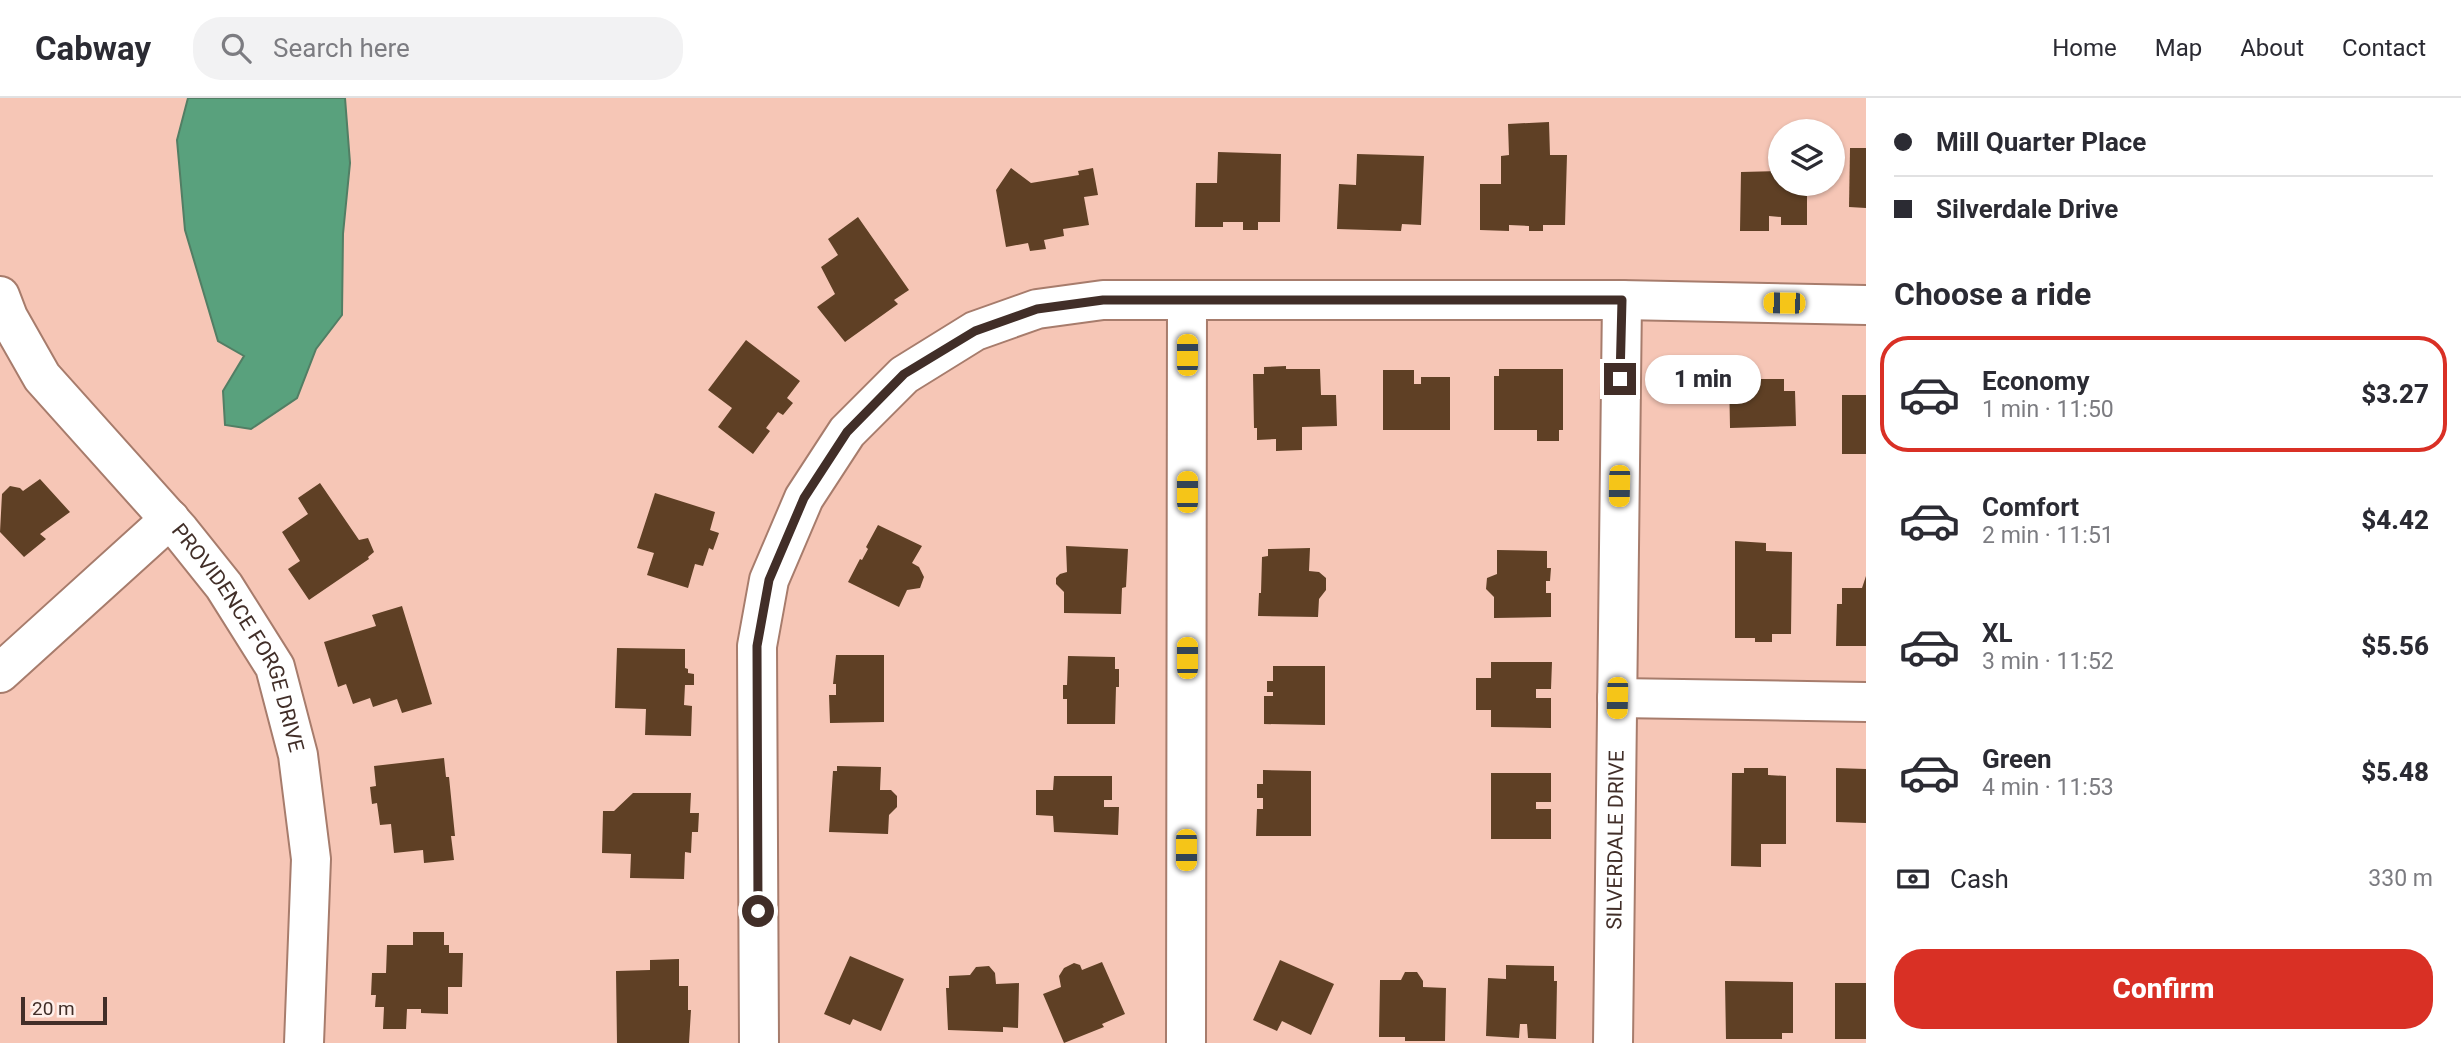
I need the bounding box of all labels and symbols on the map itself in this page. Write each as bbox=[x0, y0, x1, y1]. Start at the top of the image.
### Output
car bbox=[1763, 292, 1806, 314]
car bbox=[1177, 334, 1198, 376]
callout: 1 min bbox=[1644, 354, 1760, 404]
route end bbox=[1604, 363, 1636, 395]
car bbox=[1609, 465, 1630, 507]
car bbox=[1177, 471, 1198, 513]
street label: PROVIDENCE FORGE DRIVE bbox=[167, 519, 309, 755]
car bbox=[1177, 637, 1198, 679]
car bbox=[1607, 677, 1628, 719]
street label: SILVERDALE DRIVE bbox=[1602, 750, 1629, 930]
car bbox=[1176, 829, 1197, 871]
route start bbox=[742, 895, 774, 927]
scale bar bbox=[21, 994, 107, 1026]

